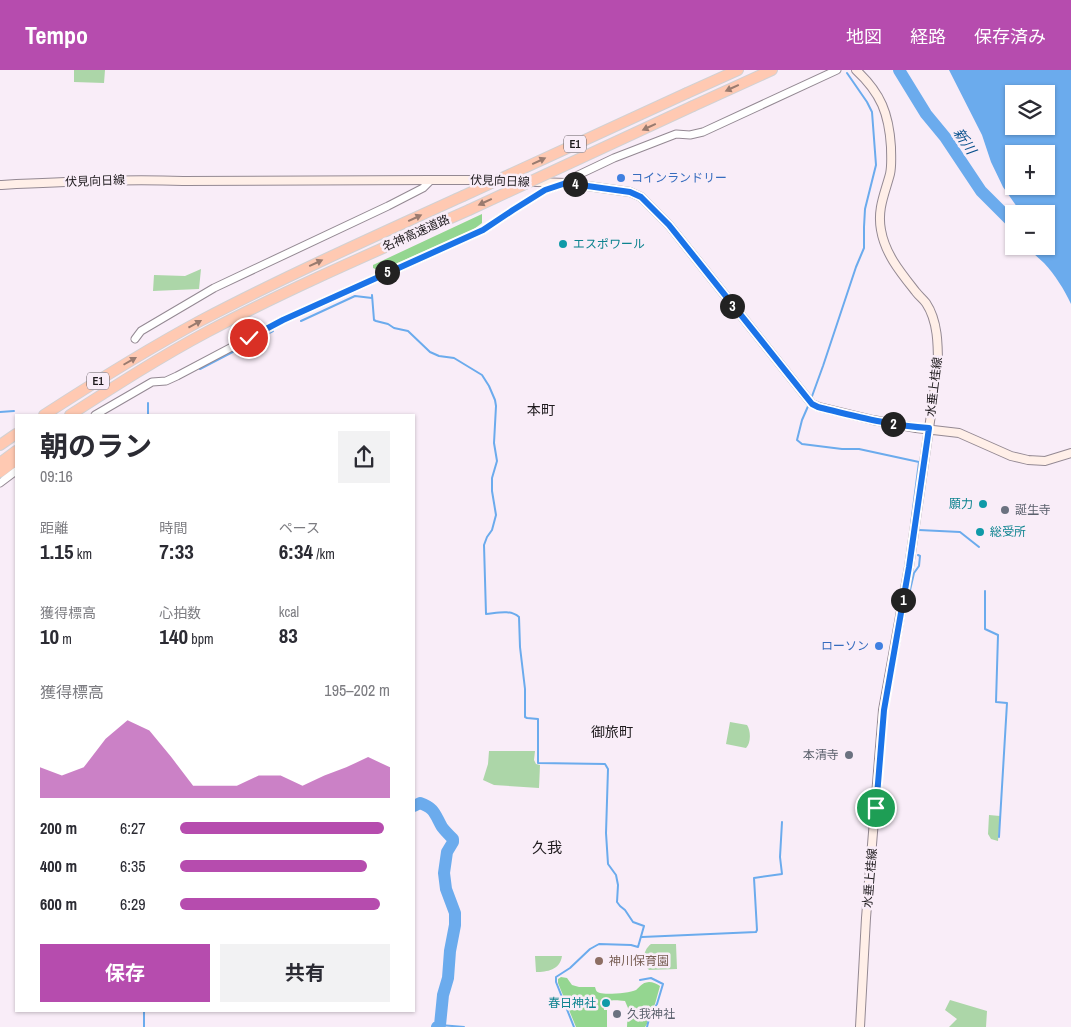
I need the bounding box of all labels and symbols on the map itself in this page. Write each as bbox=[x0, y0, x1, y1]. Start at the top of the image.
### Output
one-way arrow bbox=[725, 84, 739, 92]
one-way arrow bbox=[642, 123, 656, 131]
water label: 新川 bbox=[950, 124, 981, 159]
road number: E1 bbox=[564, 136, 586, 152]
one-way arrow bbox=[532, 157, 546, 165]
place label: コインランドリー bbox=[631, 170, 727, 186]
street label: 伏見向日線 bbox=[65, 172, 125, 190]
street label: 伏見向日線 bbox=[470, 172, 530, 190]
pin: 4 bbox=[562, 172, 588, 196]
marker: コインランドリー bbox=[615, 172, 627, 184]
one-way arrow bbox=[478, 198, 492, 206]
street label: 名神高速道路 bbox=[380, 211, 452, 255]
one-way arrow bbox=[408, 213, 422, 221]
place label: エスポワール bbox=[573, 236, 645, 252]
marker: エスポワール bbox=[557, 238, 569, 250]
one-way arrow bbox=[309, 259, 324, 268]
pin: 5 bbox=[374, 260, 400, 284]
pin: 3 bbox=[720, 294, 744, 318]
pin bbox=[228, 317, 270, 359]
one-way arrow bbox=[188, 320, 203, 328]
street label: 水垂上桂線 bbox=[922, 356, 946, 418]
one-way arrow bbox=[123, 357, 136, 366]
road number: E1 bbox=[87, 372, 109, 390]
district label: 本町 bbox=[527, 401, 555, 419]
pin: 2 bbox=[880, 412, 906, 436]
place label: 願力 bbox=[949, 496, 973, 512]
marker: 願力 bbox=[977, 498, 989, 510]
place label: 誕生寺 bbox=[1015, 502, 1051, 518]
marker: 誕生寺 bbox=[999, 504, 1011, 516]
place label: 総受所 bbox=[990, 524, 1026, 540]
marker: 総受所 bbox=[974, 526, 986, 538]
pin: 1 bbox=[890, 588, 916, 612]
place label: ローソン bbox=[821, 638, 869, 654]
marker: ローソン bbox=[873, 640, 885, 652]
district label: 御旅町 bbox=[591, 723, 633, 741]
place label: 本清寺 bbox=[803, 747, 839, 763]
marker: 本清寺 bbox=[843, 749, 855, 761]
pin bbox=[855, 787, 897, 829]
district label: 久我 bbox=[532, 837, 562, 858]
street label: 水垂上桂線 bbox=[859, 847, 881, 909]
place label: 神川保育園 bbox=[609, 953, 669, 969]
marker: 神川保育園 bbox=[593, 955, 605, 967]
place label: 春日神社 bbox=[548, 995, 596, 1011]
marker: 春日神社 bbox=[600, 997, 612, 1009]
place label: 久我神社 bbox=[627, 1006, 675, 1022]
marker: 久我神社 bbox=[611, 1008, 623, 1020]

